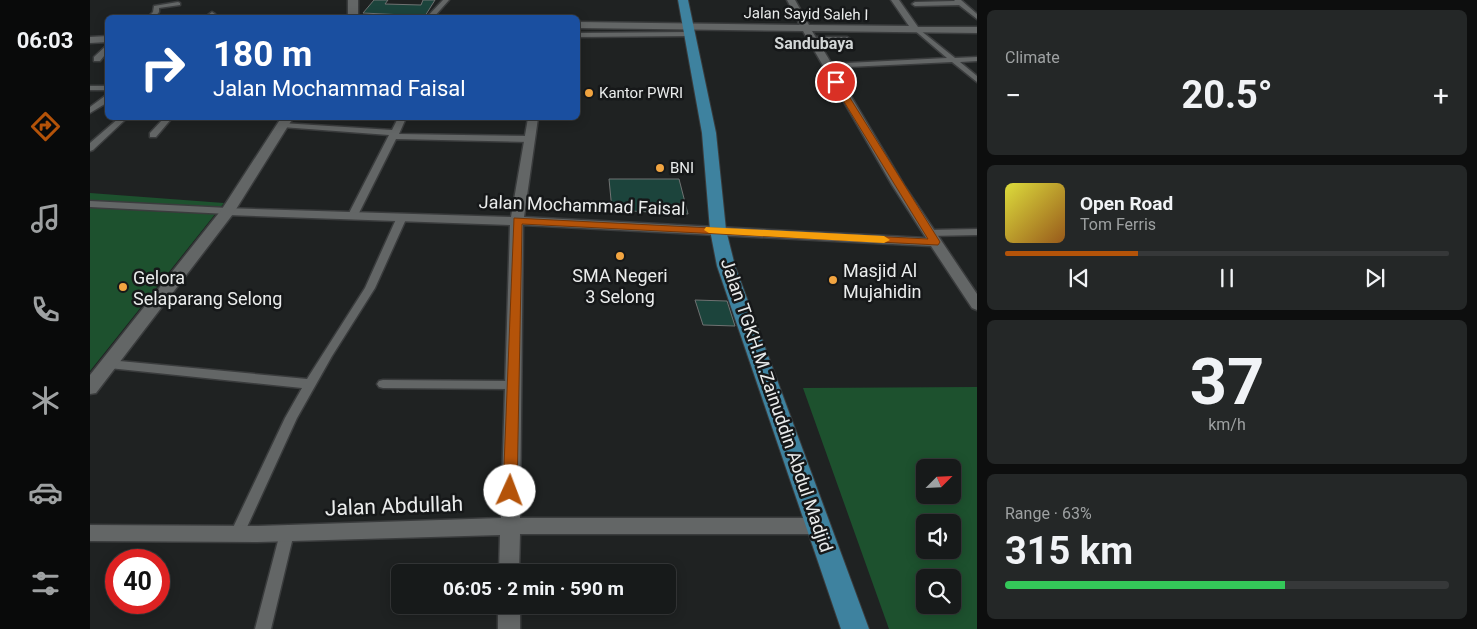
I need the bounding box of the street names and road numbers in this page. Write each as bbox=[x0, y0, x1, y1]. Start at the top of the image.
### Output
street label: Jalan Sayid Saleh I bbox=[743, 4, 869, 24]
street label: Jalan Mochammad Faisal bbox=[478, 191, 686, 219]
street label: Jalan TGKH.M.Zainuddin Abdul Madjid bbox=[717, 255, 837, 555]
street label: Jalan Abdullah bbox=[324, 492, 464, 520]

